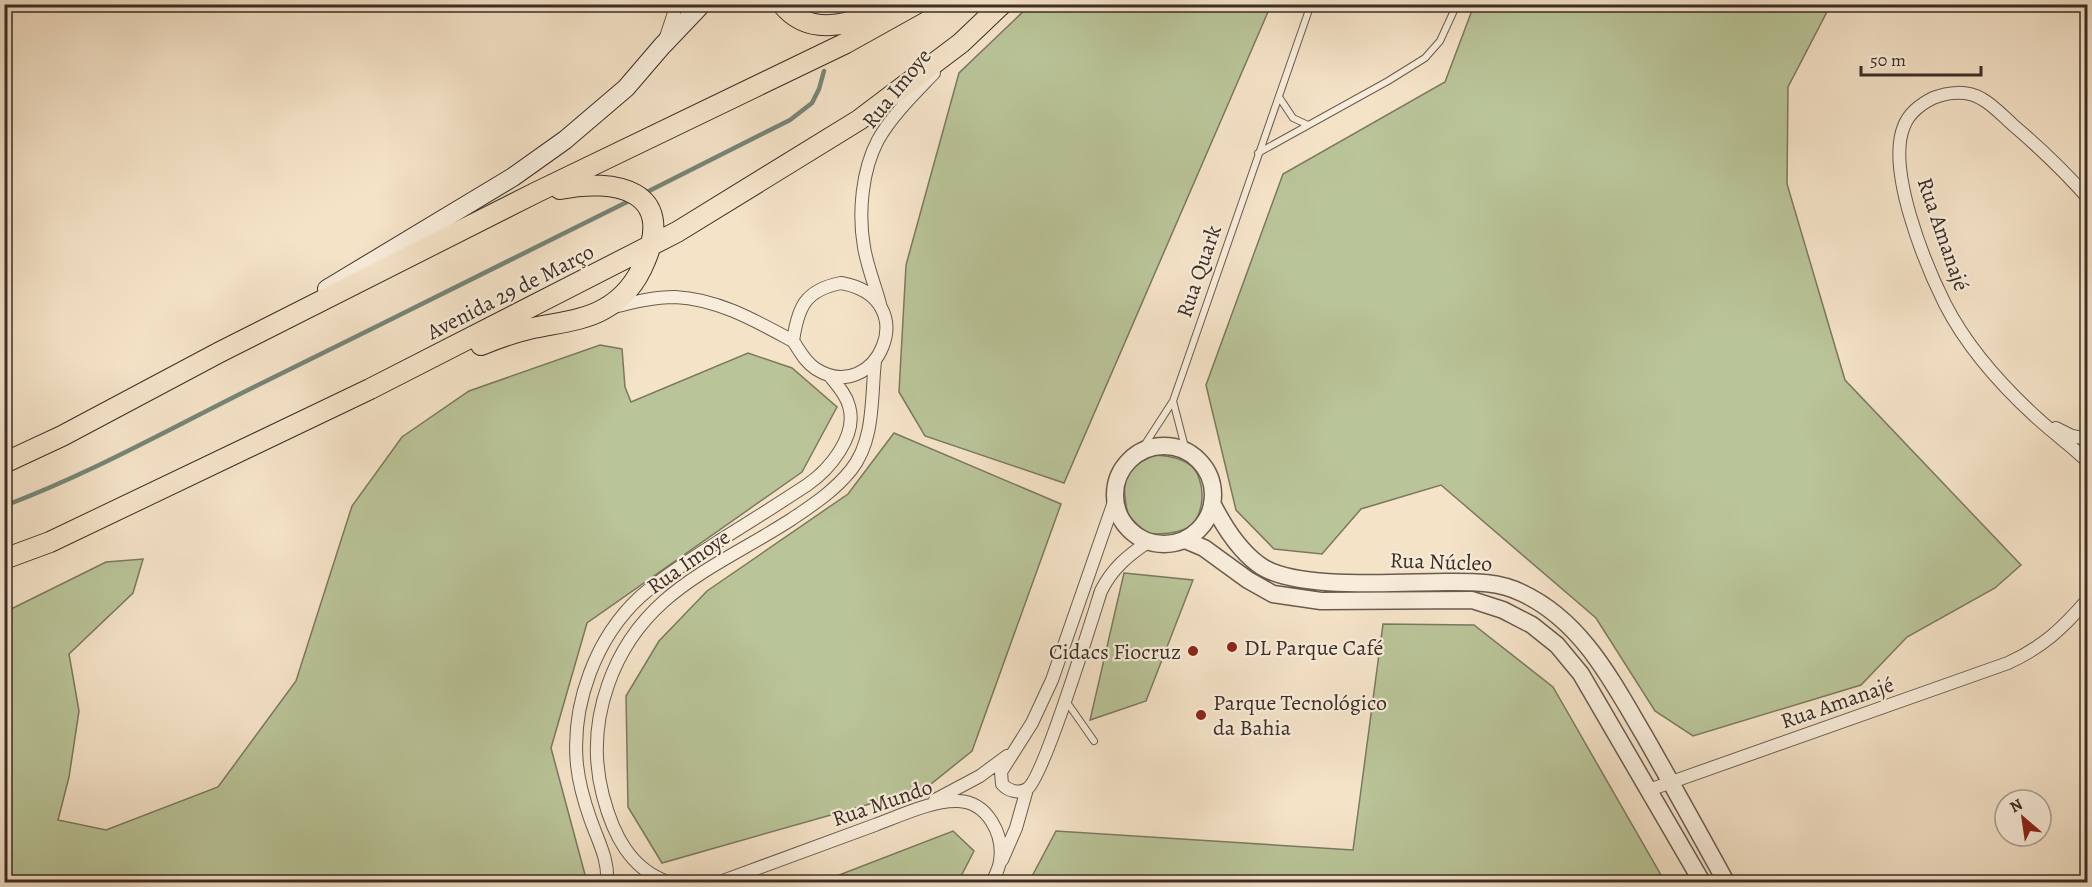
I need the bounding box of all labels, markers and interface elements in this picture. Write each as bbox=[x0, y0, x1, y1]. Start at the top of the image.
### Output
scale bar bbox=[1861, 39, 1981, 77]
street label: Rua Imoye bbox=[855, 42, 938, 135]
text: 50 m bbox=[1870, 48, 1906, 72]
street label: Rua Amanajé bbox=[1910, 174, 1976, 295]
street label: Rua Quark bbox=[1169, 221, 1229, 322]
street label: Avenida 29 de Março bbox=[421, 237, 599, 347]
street label: Rua Imoye bbox=[641, 522, 736, 601]
street label: Rua Núcleo bbox=[1389, 545, 1493, 579]
place label: DL Parque Café bbox=[1244, 633, 1383, 663]
place label: Cidacs Fiocruz bbox=[1049, 637, 1181, 667]
marker: DL Parque Café bbox=[1225, 640, 1239, 654]
marker: Cidacs Fiocruz bbox=[1186, 644, 1200, 658]
street label: Rua Amanajé bbox=[1777, 670, 1898, 736]
place label: Parque Tecnológico da Bahia bbox=[1213, 688, 1387, 743]
marker: Parque Tecnológico da Bahia bbox=[1194, 708, 1208, 722]
street label: Rua Mundo bbox=[828, 772, 937, 834]
north arrow bbox=[1993, 788, 2053, 848]
text: N bbox=[2006, 793, 2027, 818]

